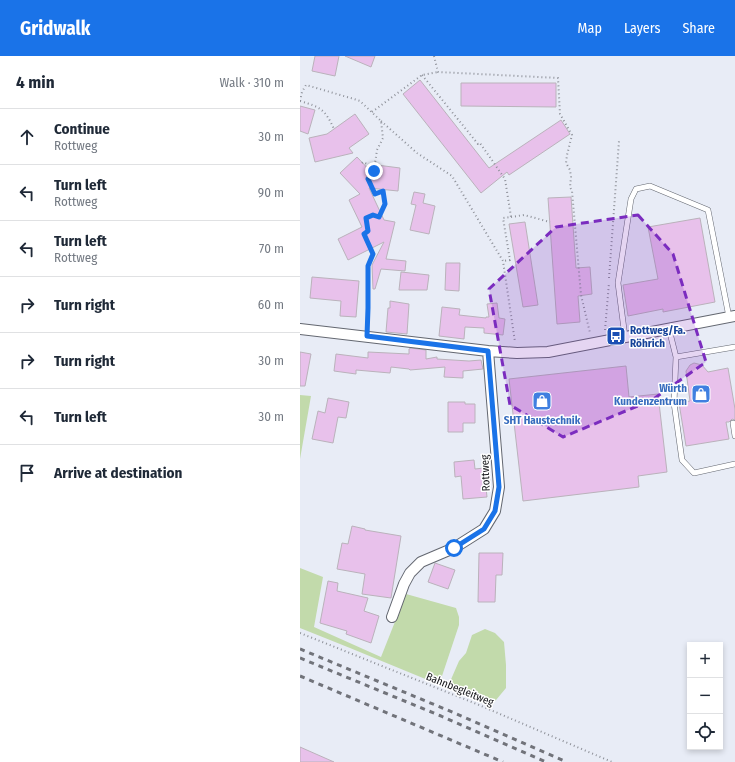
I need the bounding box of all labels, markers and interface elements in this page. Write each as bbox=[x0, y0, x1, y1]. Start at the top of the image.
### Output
text: Gridwalk bbox=[20, 17, 90, 40]
text: Map bbox=[578, 20, 602, 37]
text: Layers bbox=[624, 20, 660, 37]
text: Share bbox=[682, 20, 715, 37]
text: 4 min bbox=[16, 72, 55, 93]
text: Walk · 310 m bbox=[220, 75, 284, 90]
text: Continue bbox=[54, 120, 110, 138]
icon: ahead bbox=[16, 126, 38, 148]
text: 30 m bbox=[258, 129, 284, 144]
text: Rottweg bbox=[54, 138, 97, 153]
route end bbox=[365, 162, 383, 180]
text: Turn left bbox=[54, 176, 107, 194]
icon: left bbox=[16, 182, 38, 204]
text: 90 m bbox=[258, 185, 284, 200]
text: Rottweg bbox=[54, 194, 97, 209]
text: Turn left bbox=[54, 232, 107, 250]
icon: left bbox=[16, 238, 38, 260]
text: 70 m bbox=[259, 241, 284, 256]
text: Rottweg bbox=[54, 250, 97, 265]
icon: right bbox=[16, 294, 38, 316]
text: Turn right bbox=[54, 296, 115, 314]
text: 60 m bbox=[258, 297, 284, 312]
place label: Rottweg/Fa. Röhrich bbox=[630, 324, 686, 350]
bus stop icon: Rottweg/Fa. Röhrich bbox=[605, 325, 627, 347]
icon: right bbox=[16, 350, 38, 372]
text: Turn right bbox=[54, 352, 115, 370]
text: 30 m bbox=[258, 353, 284, 368]
place label: Würth Kundenzentrum bbox=[614, 382, 687, 408]
shop icon: Würth Kundenzentrum bbox=[690, 383, 712, 405]
shop icon: SHT Haustechnik bbox=[531, 390, 553, 412]
icon: left bbox=[16, 406, 38, 428]
text: Turn left bbox=[54, 408, 107, 426]
text: 30 m bbox=[258, 409, 284, 424]
place label: SHT Haustechnik bbox=[504, 414, 581, 427]
street label: Rottweg bbox=[478, 454, 493, 492]
icon: arrive bbox=[16, 462, 38, 484]
text: Arrive at destination bbox=[54, 464, 182, 482]
route start bbox=[445, 539, 463, 557]
map controls bbox=[687, 642, 723, 750]
button: + bbox=[687, 642, 723, 678]
street label: Bahnbegleitweg bbox=[424, 670, 496, 709]
button: − bbox=[687, 678, 723, 714]
button: locate bbox=[687, 714, 723, 750]

